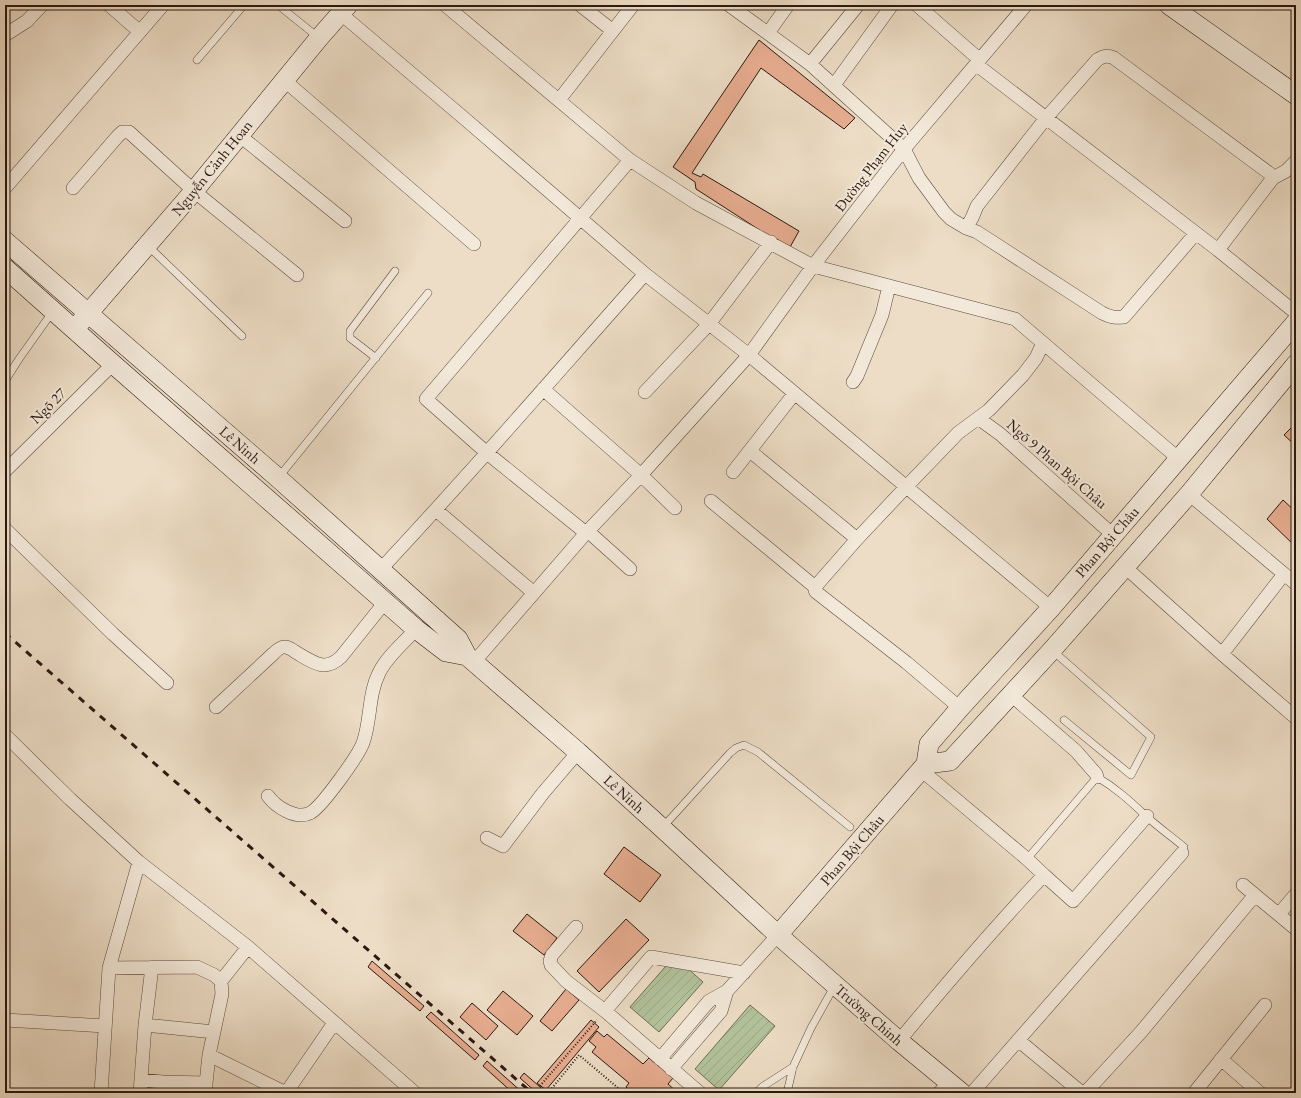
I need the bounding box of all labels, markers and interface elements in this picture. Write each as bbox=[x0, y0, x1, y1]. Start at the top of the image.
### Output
street label: Nguyễn Cảnh Hoan bbox=[167, 116, 256, 219]
street label: Đường Phạm Huy bbox=[830, 118, 912, 215]
street label: Ngõ 27 bbox=[26, 383, 70, 428]
street label: Ngõ 9 Phan Bội Châu bbox=[1003, 415, 1112, 513]
street label: Lê Ninh bbox=[216, 421, 265, 468]
street label: Phan Bội Châu bbox=[1071, 502, 1143, 581]
street label: Lê Ninh bbox=[600, 770, 649, 817]
street label: Phan Bội Châu bbox=[816, 810, 888, 889]
street label: Trường Chinh bbox=[831, 980, 908, 1050]

